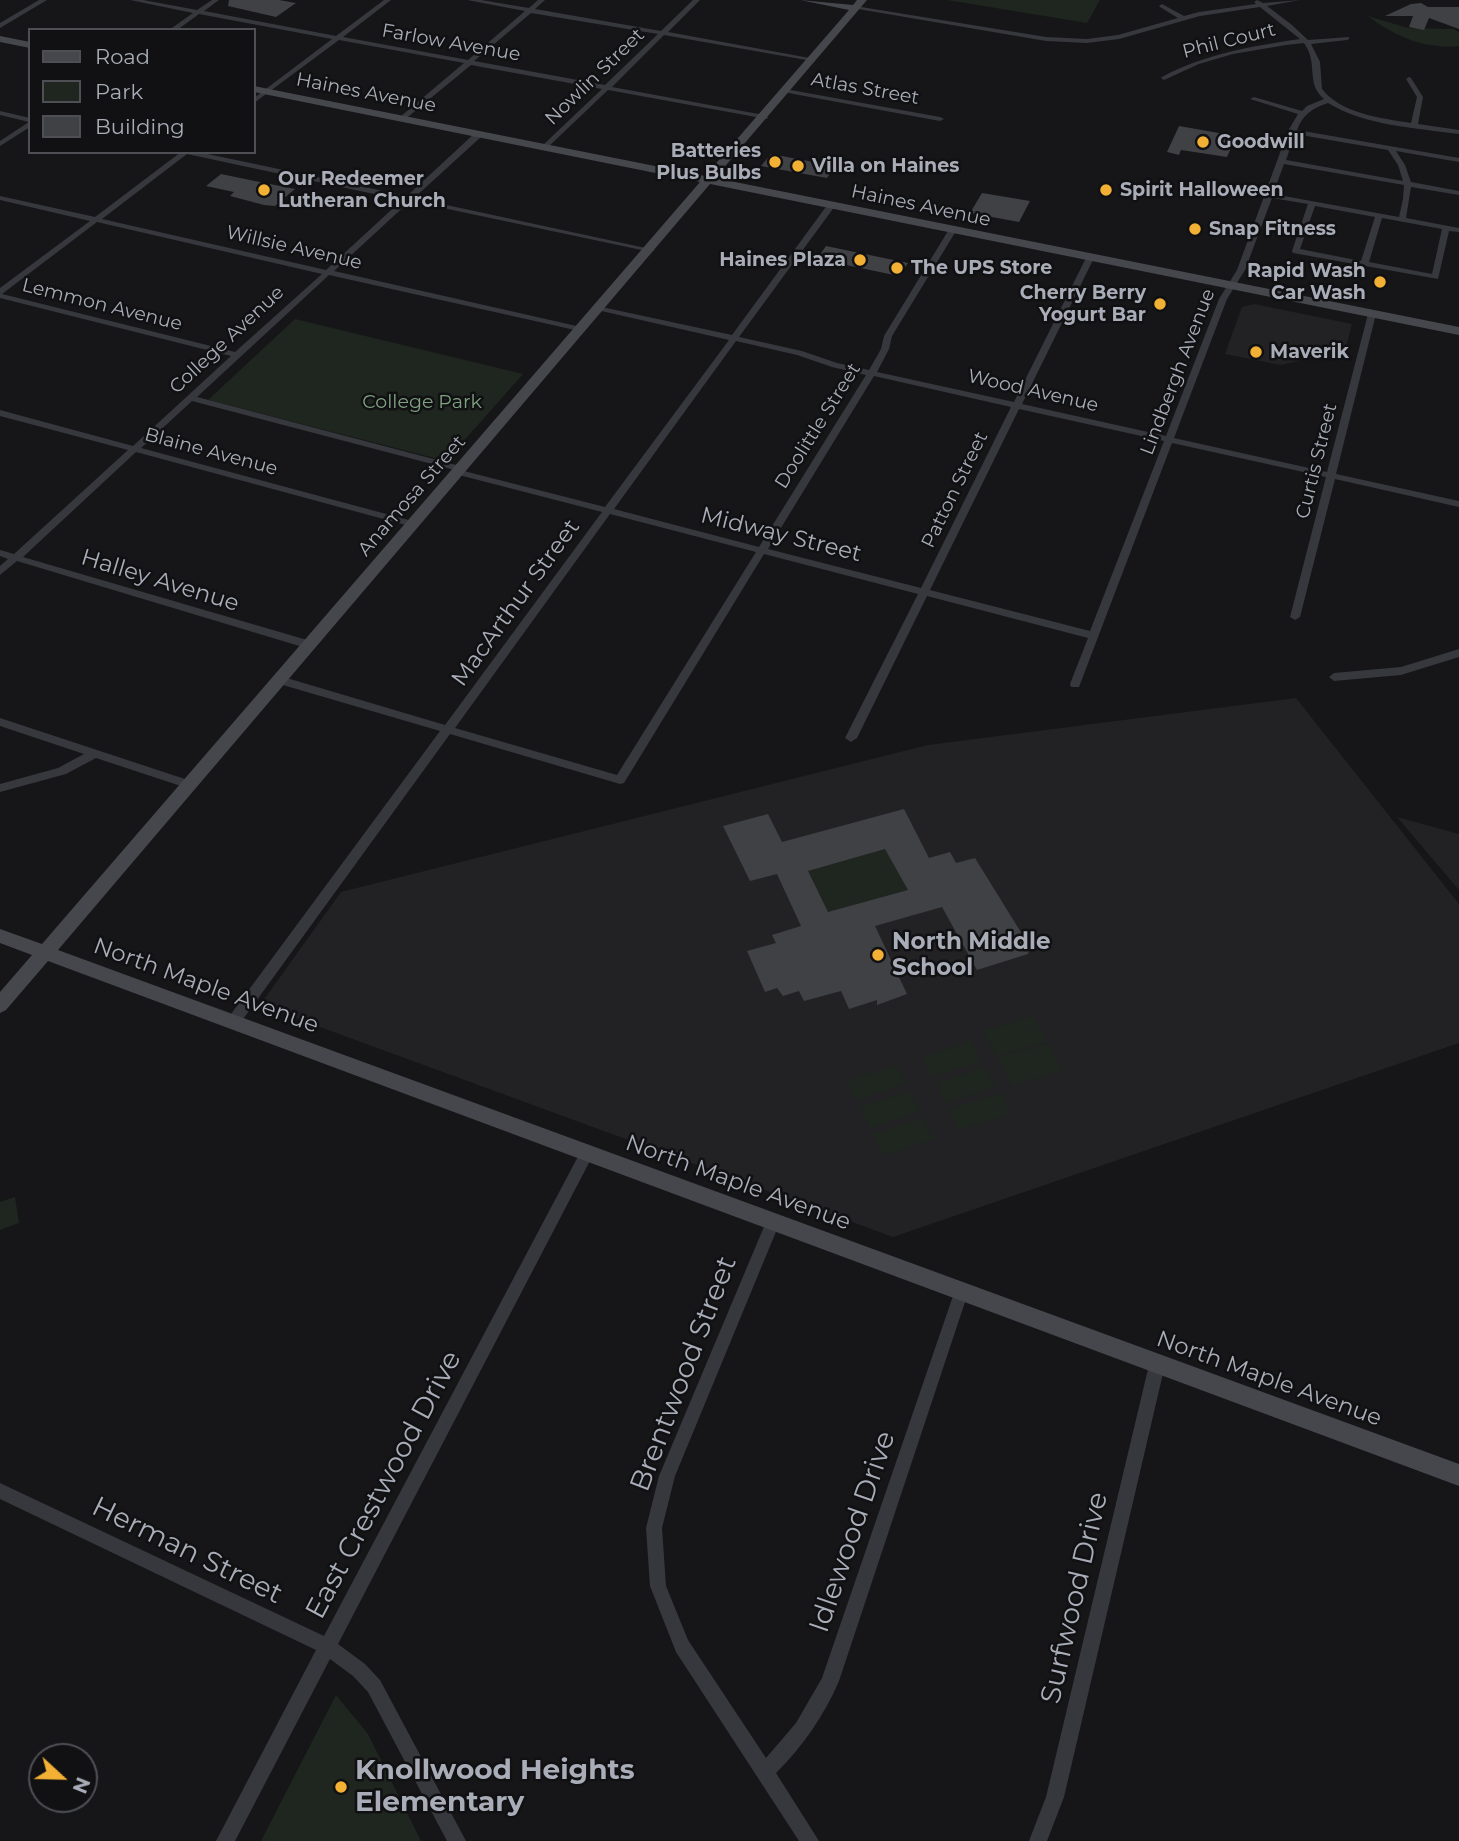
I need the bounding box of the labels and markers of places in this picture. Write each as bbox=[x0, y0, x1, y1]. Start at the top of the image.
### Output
place label: Goodwill bbox=[1217, 131, 1305, 153]
marker: Goodwill bbox=[1195, 134, 1211, 150]
place label: Batteries Plus Bulbs bbox=[656, 140, 761, 184]
marker: Batteries Plus Bulbs bbox=[767, 154, 783, 170]
place label: Villa on Haines bbox=[812, 155, 959, 177]
marker: Villa on Haines bbox=[790, 158, 806, 174]
place label: Our Redeemer Lutheran Church bbox=[278, 168, 446, 212]
place label: Spirit Halloween bbox=[1120, 179, 1284, 201]
marker: Our Redeemer Lutheran Church bbox=[256, 182, 272, 198]
marker: Spirit Halloween bbox=[1098, 182, 1114, 198]
place label: Snap Fitness bbox=[1209, 218, 1336, 240]
marker: Snap Fitness bbox=[1187, 221, 1203, 237]
place label: Haines Plaza bbox=[719, 249, 846, 271]
marker: Haines Plaza bbox=[852, 252, 868, 268]
place label: The UPS Store bbox=[911, 257, 1052, 279]
marker: The UPS Store bbox=[889, 260, 905, 276]
place label: Rapid Wash Car Wash bbox=[1247, 260, 1366, 304]
marker: Rapid Wash Car Wash bbox=[1372, 274, 1388, 290]
place label: Cherry Berry Yogurt Bar bbox=[1020, 282, 1146, 326]
marker: Cherry Berry Yogurt Bar bbox=[1152, 296, 1168, 312]
place label: Maverik bbox=[1270, 341, 1349, 363]
marker: Maverik bbox=[1248, 344, 1264, 360]
place label: North Middle School bbox=[892, 928, 1050, 982]
marker: North Middle School bbox=[870, 947, 886, 963]
place label: Knollwood Heights Elementary bbox=[355, 1754, 635, 1820]
marker: Knollwood Heights Elementary bbox=[333, 1779, 349, 1795]

